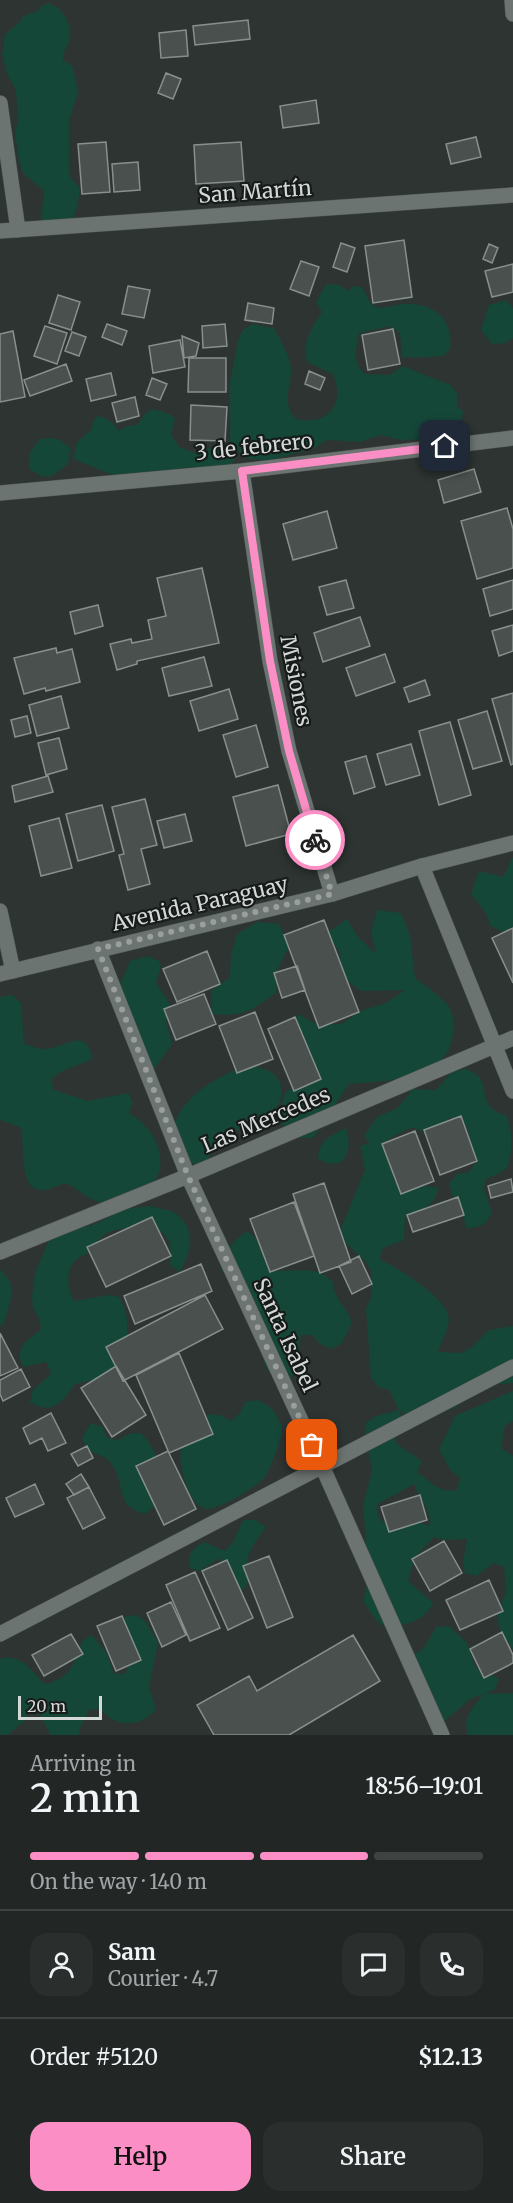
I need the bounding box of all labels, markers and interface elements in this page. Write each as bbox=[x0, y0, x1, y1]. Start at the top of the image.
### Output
street label: San Martín bbox=[197, 174, 313, 209]
pin bbox=[419, 420, 470, 471]
street label: 3 de febrero bbox=[194, 427, 314, 466]
icon: home bbox=[428, 429, 461, 462]
street label: Misiones bbox=[274, 633, 319, 729]
courier bbox=[285, 810, 345, 870]
icon: bike bbox=[299, 824, 332, 857]
street label: Avenida Paraguay bbox=[108, 870, 291, 937]
street label: Las Mercedes bbox=[198, 1080, 334, 1159]
street label: Santa Isabel bbox=[247, 1274, 324, 1396]
pin bbox=[286, 1419, 337, 1470]
icon: bag bbox=[295, 1428, 328, 1461]
scale bar bbox=[18, 1693, 102, 1720]
text: 20 m bbox=[27, 1696, 66, 1716]
text: Arriving in bbox=[30, 1751, 136, 1776]
text: 18:56–19:01 bbox=[366, 1772, 483, 1800]
text: 2 min bbox=[30, 1774, 140, 1823]
text: On the way · 140 m bbox=[30, 1869, 207, 1894]
button: person bbox=[30, 1933, 93, 1996]
button: chat bbox=[342, 1933, 405, 1996]
button: phone bbox=[420, 1933, 483, 1996]
text: Sam bbox=[108, 1938, 156, 1966]
text: Courier · 4.7 bbox=[108, 1966, 218, 1991]
text: Order #5120 bbox=[30, 2043, 158, 2071]
text: $12.13 bbox=[418, 2043, 483, 2071]
button: Help bbox=[30, 2122, 251, 2191]
button: Share bbox=[263, 2122, 483, 2191]

